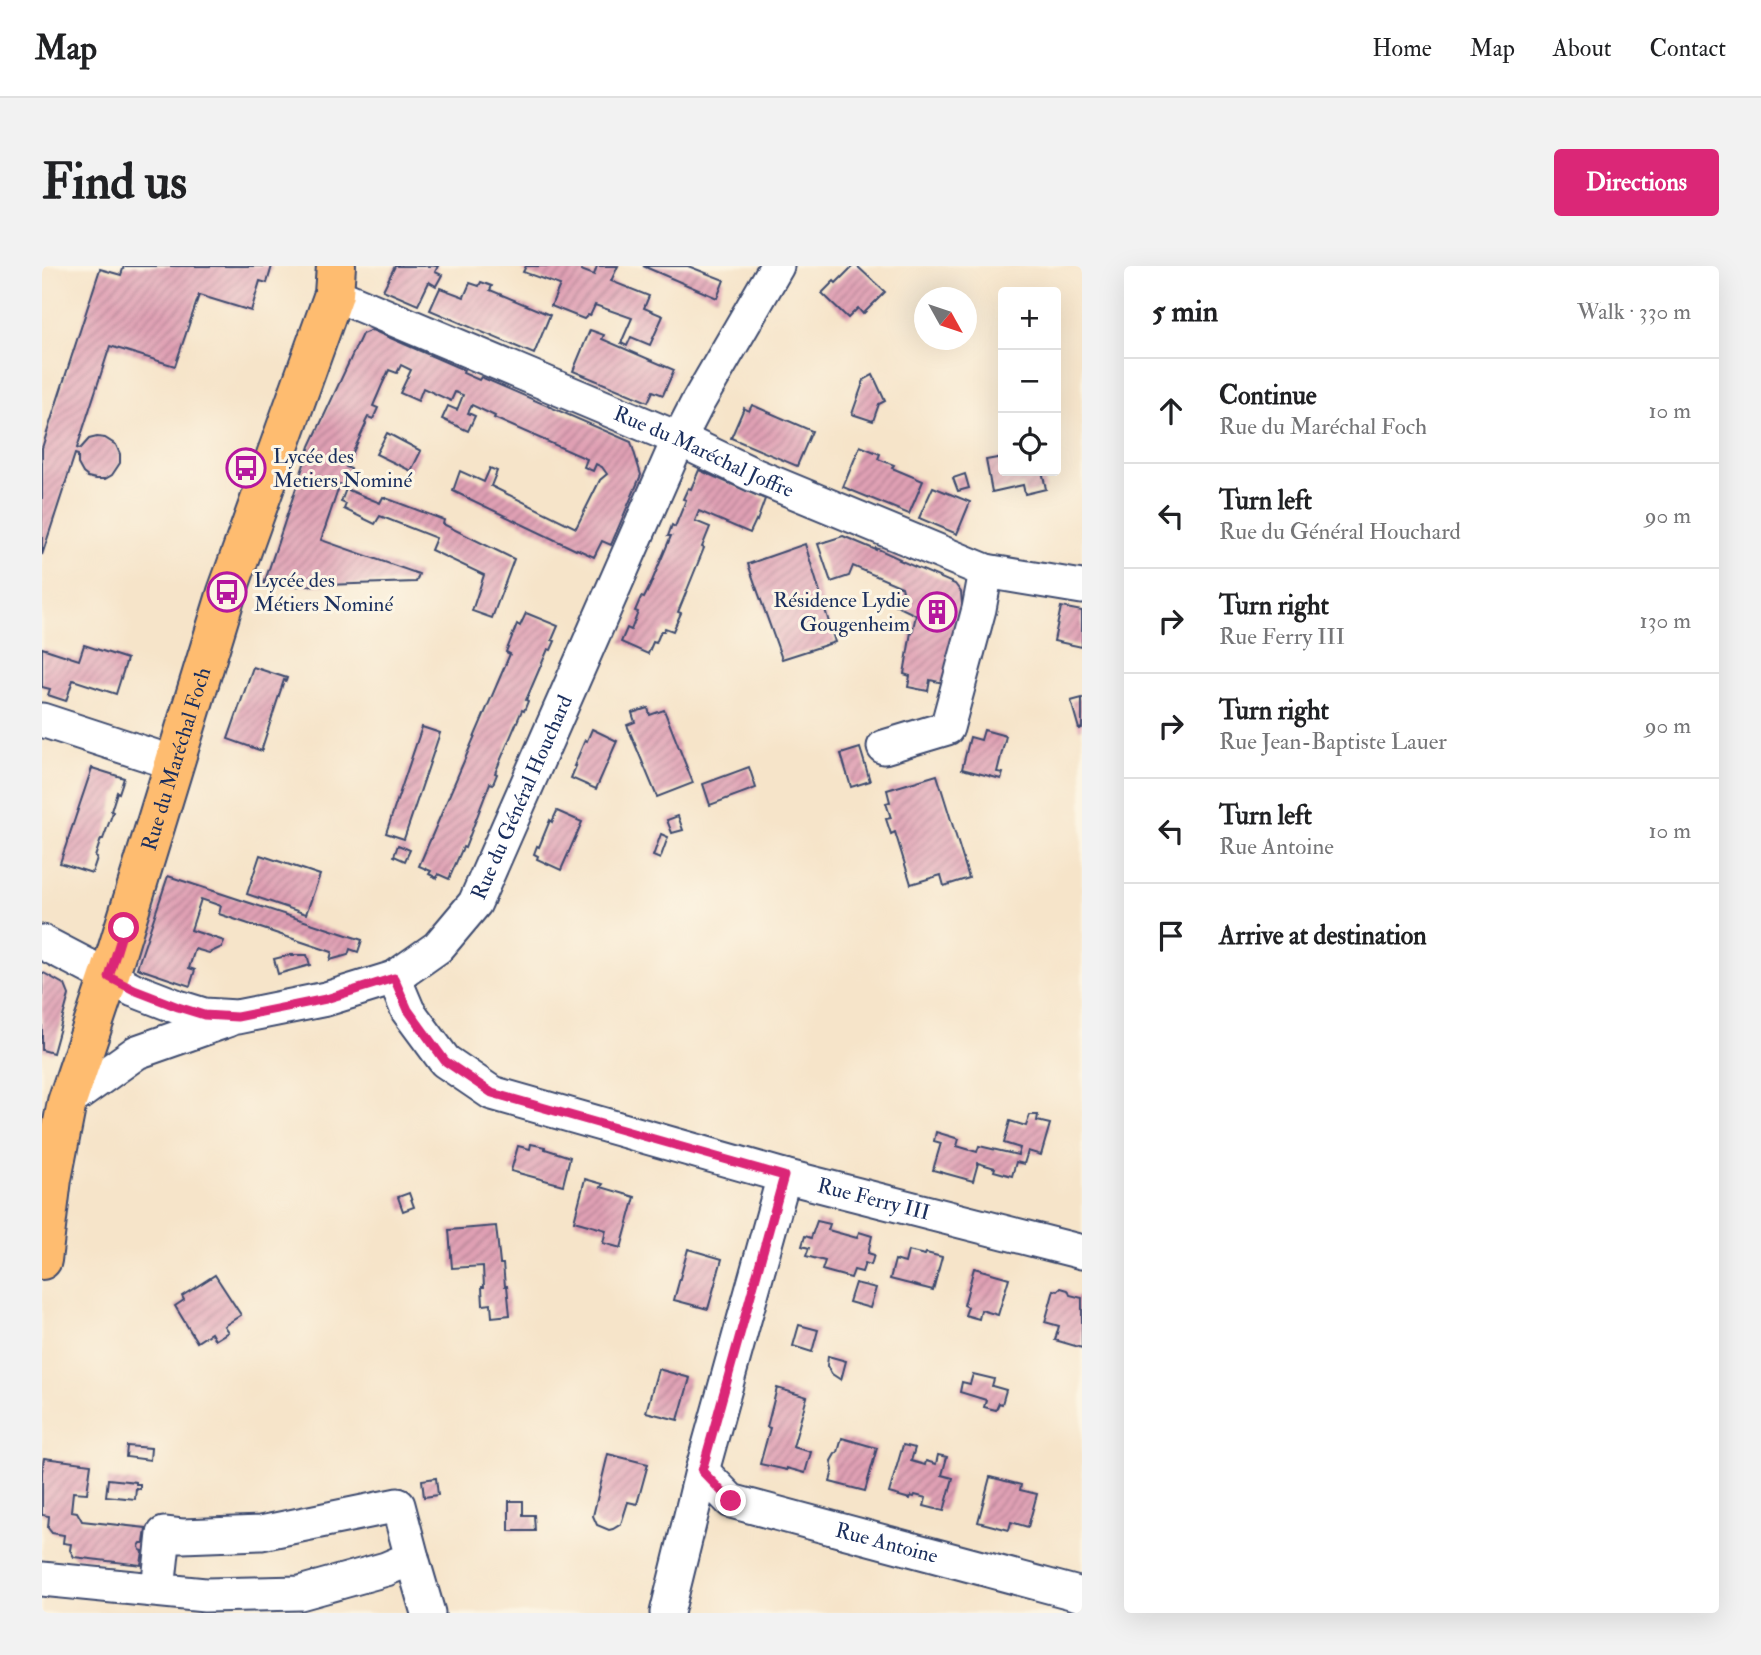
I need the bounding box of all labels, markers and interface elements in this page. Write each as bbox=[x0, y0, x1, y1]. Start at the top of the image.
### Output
text: Map bbox=[35, 28, 97, 69]
text: Home bbox=[1372, 33, 1432, 64]
text: Map bbox=[1470, 33, 1515, 64]
text: About bbox=[1553, 33, 1612, 64]
text: Contact bbox=[1650, 33, 1726, 64]
button: Directions bbox=[1554, 149, 1719, 216]
text: Find us bbox=[42, 152, 187, 213]
north arrow bbox=[914, 287, 977, 350]
map controls bbox=[998, 287, 1061, 476]
button: + bbox=[998, 287, 1061, 350]
text: 5 min bbox=[1152, 293, 1218, 330]
text: Walk · 330 m bbox=[1577, 297, 1691, 326]
button: − bbox=[998, 350, 1061, 413]
text: Continue bbox=[1219, 380, 1317, 412]
icon: ahead bbox=[1152, 392, 1190, 430]
text: 10 m bbox=[1648, 396, 1691, 425]
street label: Rue du Maréchal Joffre bbox=[609, 400, 798, 504]
text: Rue du Maréchal Foch bbox=[1219, 412, 1427, 441]
button: locate bbox=[998, 413, 1061, 476]
place label: Lycée des Metiers Nominé bbox=[273, 443, 412, 494]
bus stop icon: Lycée des Metiers Nominé bbox=[225, 447, 267, 489]
text: Turn left bbox=[1219, 485, 1312, 517]
icon: left bbox=[1152, 497, 1190, 535]
text: 90 m bbox=[1645, 501, 1691, 530]
text: Rue du Général Houchard bbox=[1219, 517, 1461, 546]
place label: Lycée des Métiers Nominé bbox=[254, 567, 393, 618]
bus stop icon: Lycée des Métiers Nominé bbox=[206, 571, 248, 613]
place label: Résidence Lydie Gougenheim bbox=[773, 587, 910, 638]
text: Turn right bbox=[1219, 590, 1329, 622]
building icon: Résidence Lydie Gougenheim bbox=[916, 591, 958, 633]
icon: right bbox=[1152, 602, 1190, 640]
text: 130 m bbox=[1639, 606, 1691, 635]
text: Rue Ferry III bbox=[1219, 622, 1345, 651]
street label: Rue du Maréchal Foch bbox=[136, 664, 217, 854]
street label: Rue du Général Houchard bbox=[465, 690, 579, 904]
text: Turn right bbox=[1219, 695, 1329, 727]
icon: right bbox=[1152, 707, 1190, 745]
text: 90 m bbox=[1645, 711, 1691, 740]
text: Rue Jean-Baptiste Lauer bbox=[1219, 727, 1447, 756]
text: Turn left bbox=[1219, 800, 1312, 832]
icon: left bbox=[1152, 812, 1190, 850]
text: 10 m bbox=[1648, 816, 1691, 845]
text: Rue Antoine bbox=[1219, 832, 1334, 861]
route start bbox=[108, 912, 139, 943]
icon: arrive bbox=[1152, 917, 1190, 955]
text: Arrive at destination bbox=[1219, 920, 1427, 952]
street label: Rue Ferry III bbox=[814, 1172, 933, 1227]
route end bbox=[715, 1485, 746, 1516]
street label: Rue Antoine bbox=[832, 1517, 941, 1570]

